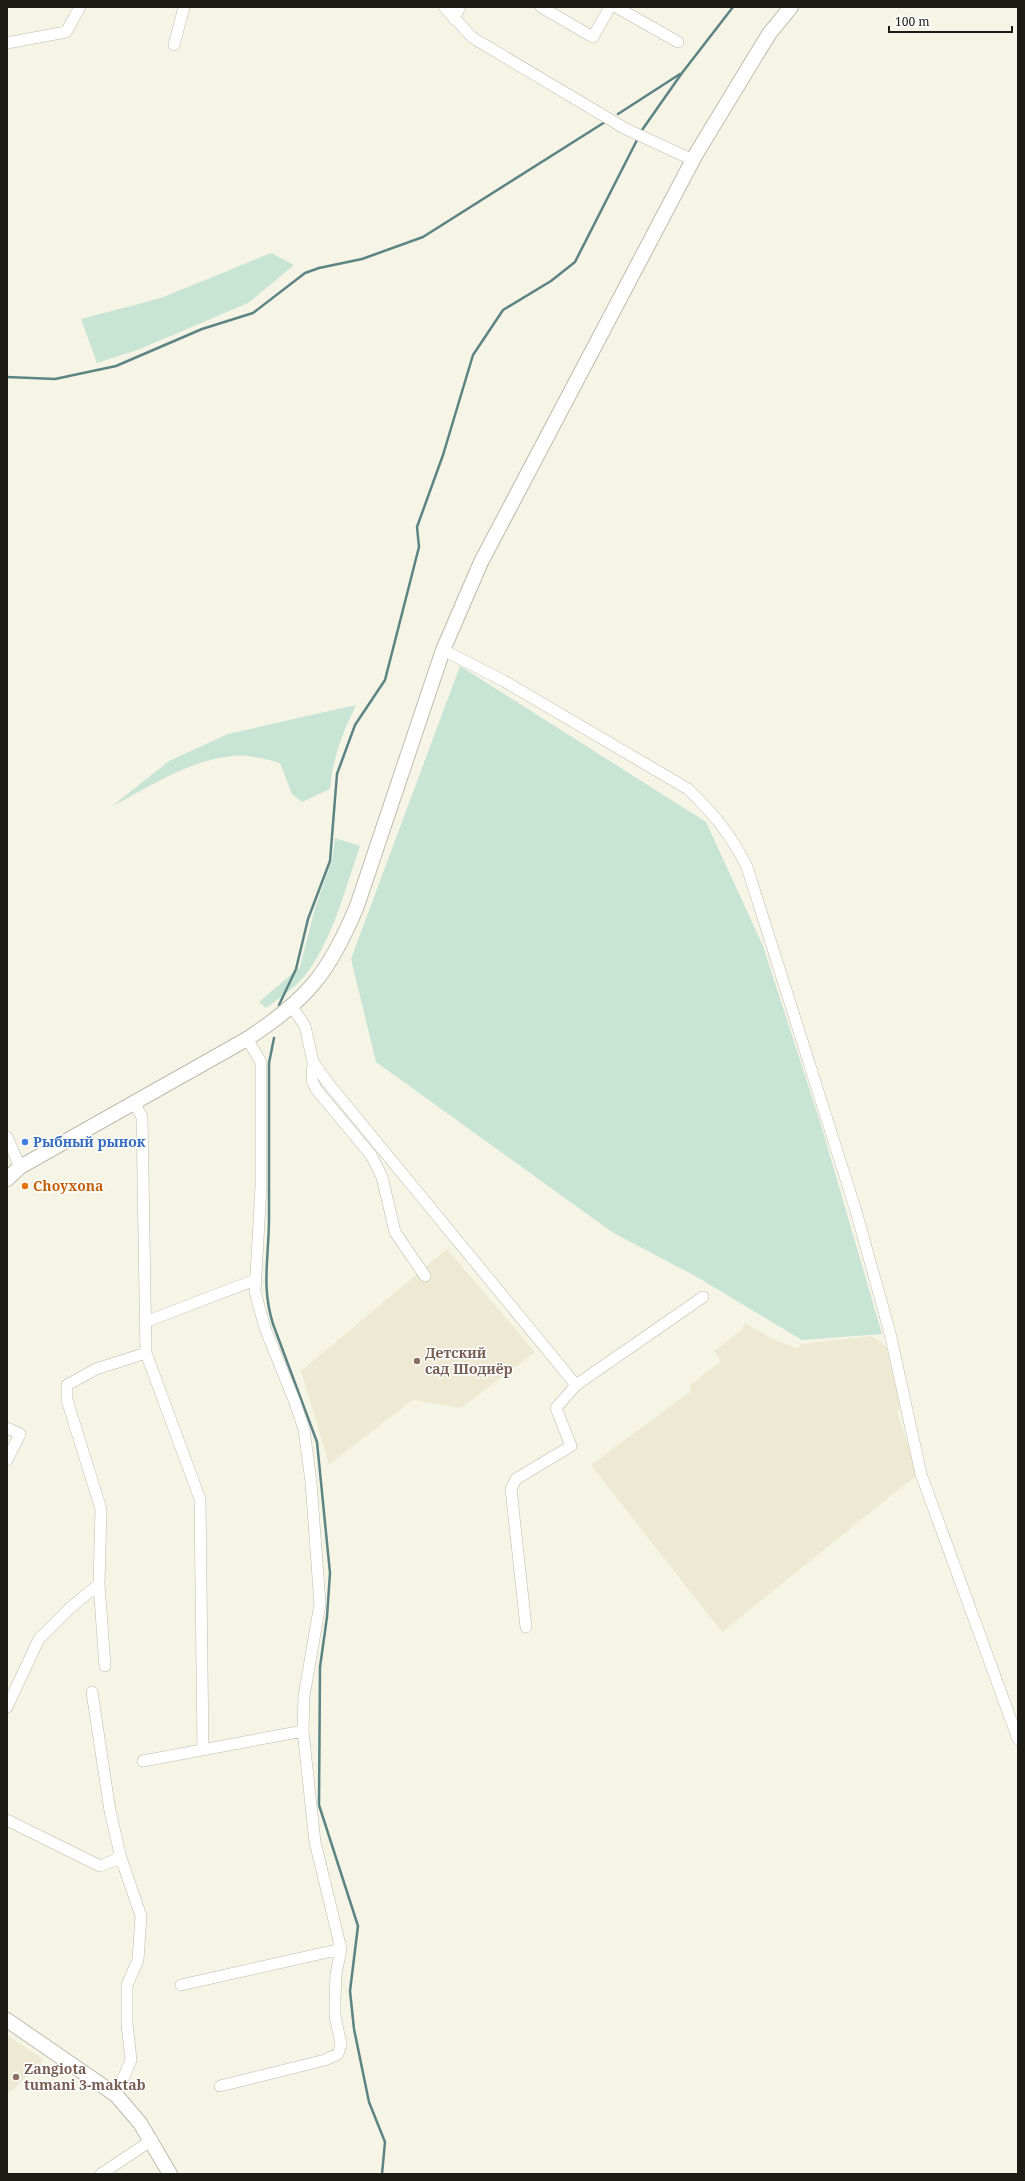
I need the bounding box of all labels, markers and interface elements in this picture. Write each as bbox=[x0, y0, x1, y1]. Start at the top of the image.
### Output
scale bar bbox=[889, 8, 1012, 34]
text: 100 m bbox=[895, 13, 930, 30]
place label: Рыбный рынок bbox=[33, 1132, 146, 1151]
marker: Рыбный рынок bbox=[20, 1137, 30, 1147]
place label: Choyxona bbox=[33, 1176, 104, 1195]
marker: Choyxona bbox=[20, 1181, 30, 1191]
place label: Детский сад Шодиёр bbox=[425, 1343, 513, 1378]
marker: Детский сад Шодиёр bbox=[412, 1356, 422, 1366]
place label: Zangiota tumani 3-maktab bbox=[24, 2059, 146, 2094]
marker: Zangiota tumani 3-maktab bbox=[11, 2072, 21, 2082]

